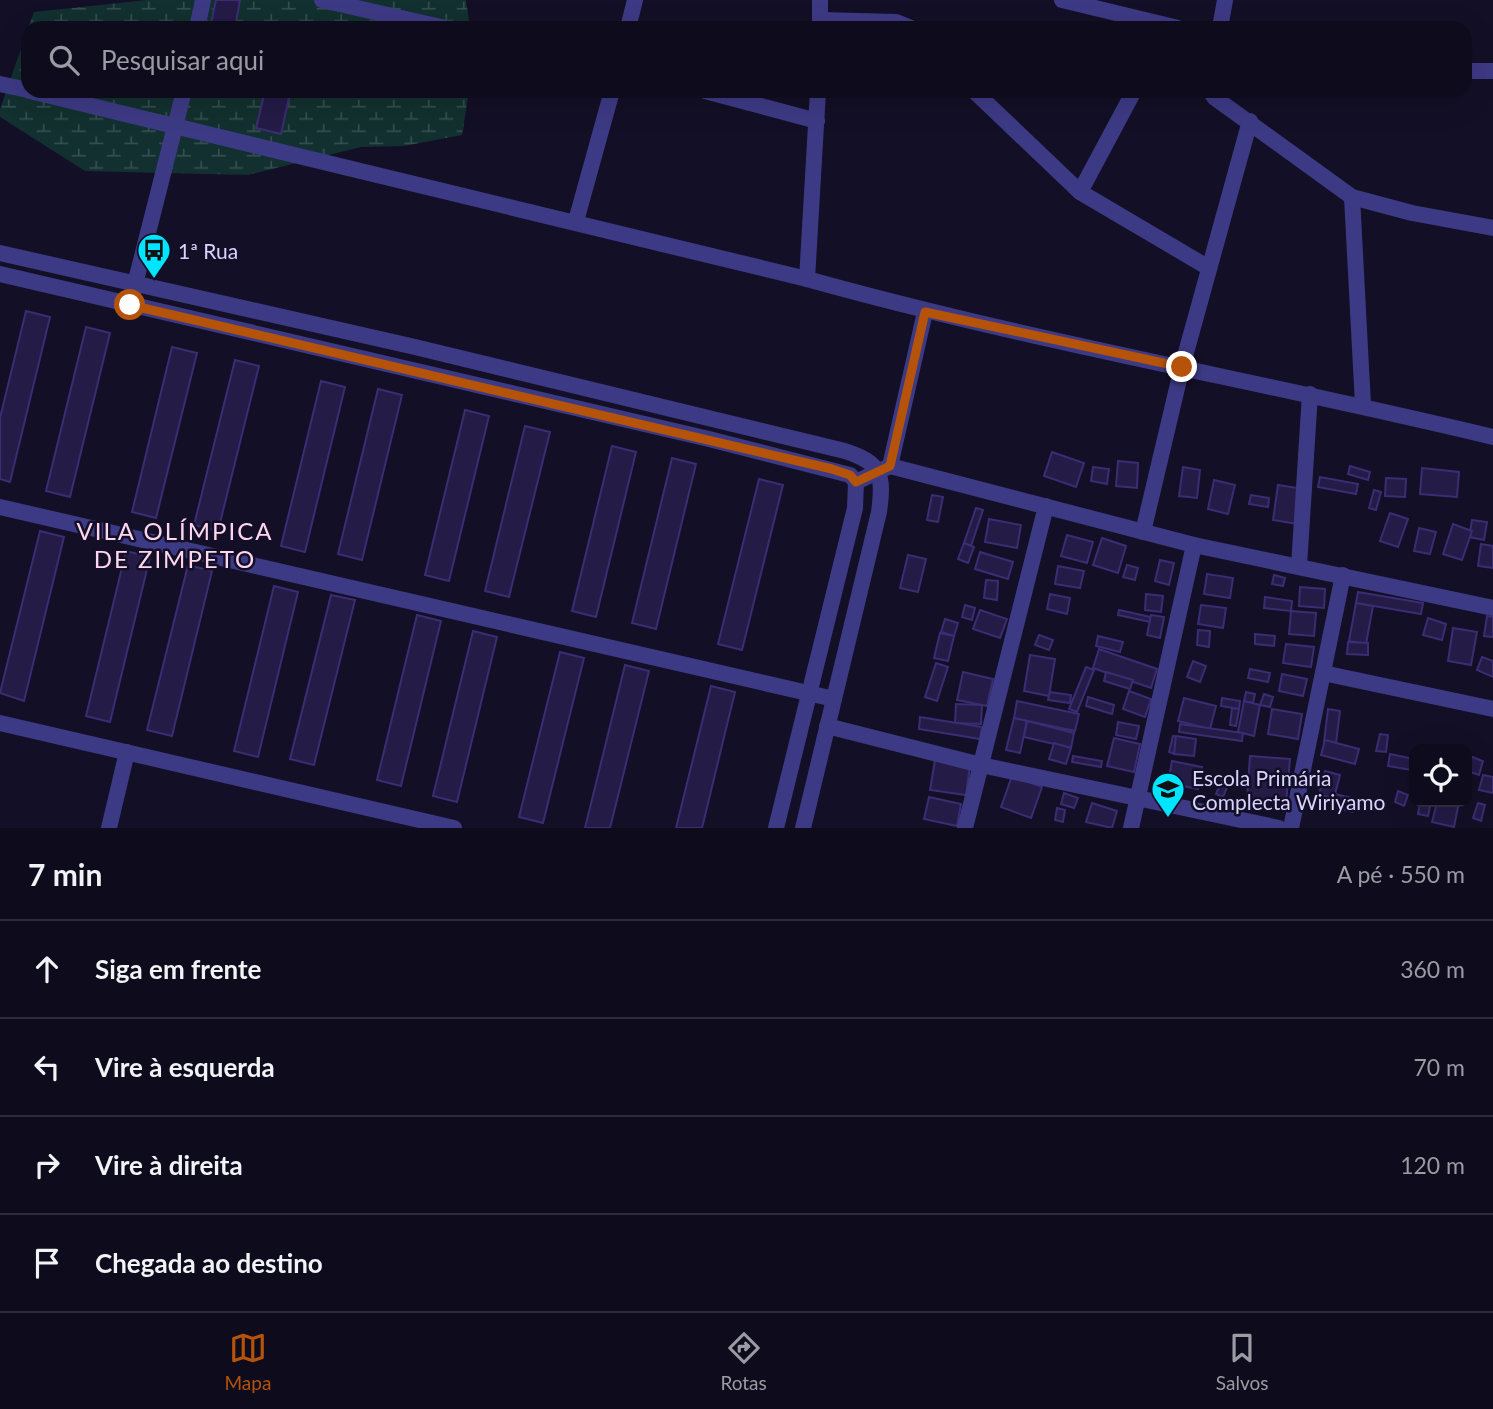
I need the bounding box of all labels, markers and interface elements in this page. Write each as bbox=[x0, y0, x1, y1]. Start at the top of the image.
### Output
search box bbox=[21, 21, 1472, 98]
icon: search bbox=[45, 41, 83, 79]
text: Pesquisar aqui bbox=[101, 44, 264, 76]
bus stop icon: 1ª Rua bbox=[135, 231, 173, 280]
place label: 1ª Rua bbox=[178, 238, 238, 263]
route start bbox=[114, 289, 145, 320]
route end bbox=[1166, 351, 1197, 382]
district label: VILA OLÍMPICA DE ZIMPETO bbox=[77, 516, 273, 573]
map controls bbox=[1409, 744, 1472, 807]
button: locate bbox=[1409, 744, 1472, 807]
place label: Escola Primária Complecta Wiriyamo bbox=[1192, 765, 1386, 814]
school or university icon: Escola Primária Complecta Wiriyamo bbox=[1149, 770, 1187, 819]
text: 7 min bbox=[28, 856, 102, 892]
text: A pé · 550 m bbox=[1337, 860, 1465, 888]
icon: ahead bbox=[28, 950, 66, 988]
text: Siga em frente bbox=[95, 953, 262, 985]
text: 360 m bbox=[1400, 955, 1465, 983]
icon: left bbox=[28, 1048, 66, 1086]
text: Vire à esquerda bbox=[95, 1051, 275, 1083]
text: 70 m bbox=[1414, 1053, 1465, 1081]
icon: right bbox=[28, 1146, 66, 1184]
text: Vire à direita bbox=[95, 1149, 243, 1181]
text: 120 m bbox=[1400, 1151, 1465, 1179]
icon: arrive bbox=[28, 1244, 66, 1282]
text: Chegada ao destino bbox=[95, 1247, 323, 1279]
tab: Mapa bbox=[225, 1329, 271, 1394]
tab: Rotas bbox=[720, 1329, 767, 1394]
tab: Salvos bbox=[1216, 1329, 1268, 1394]

